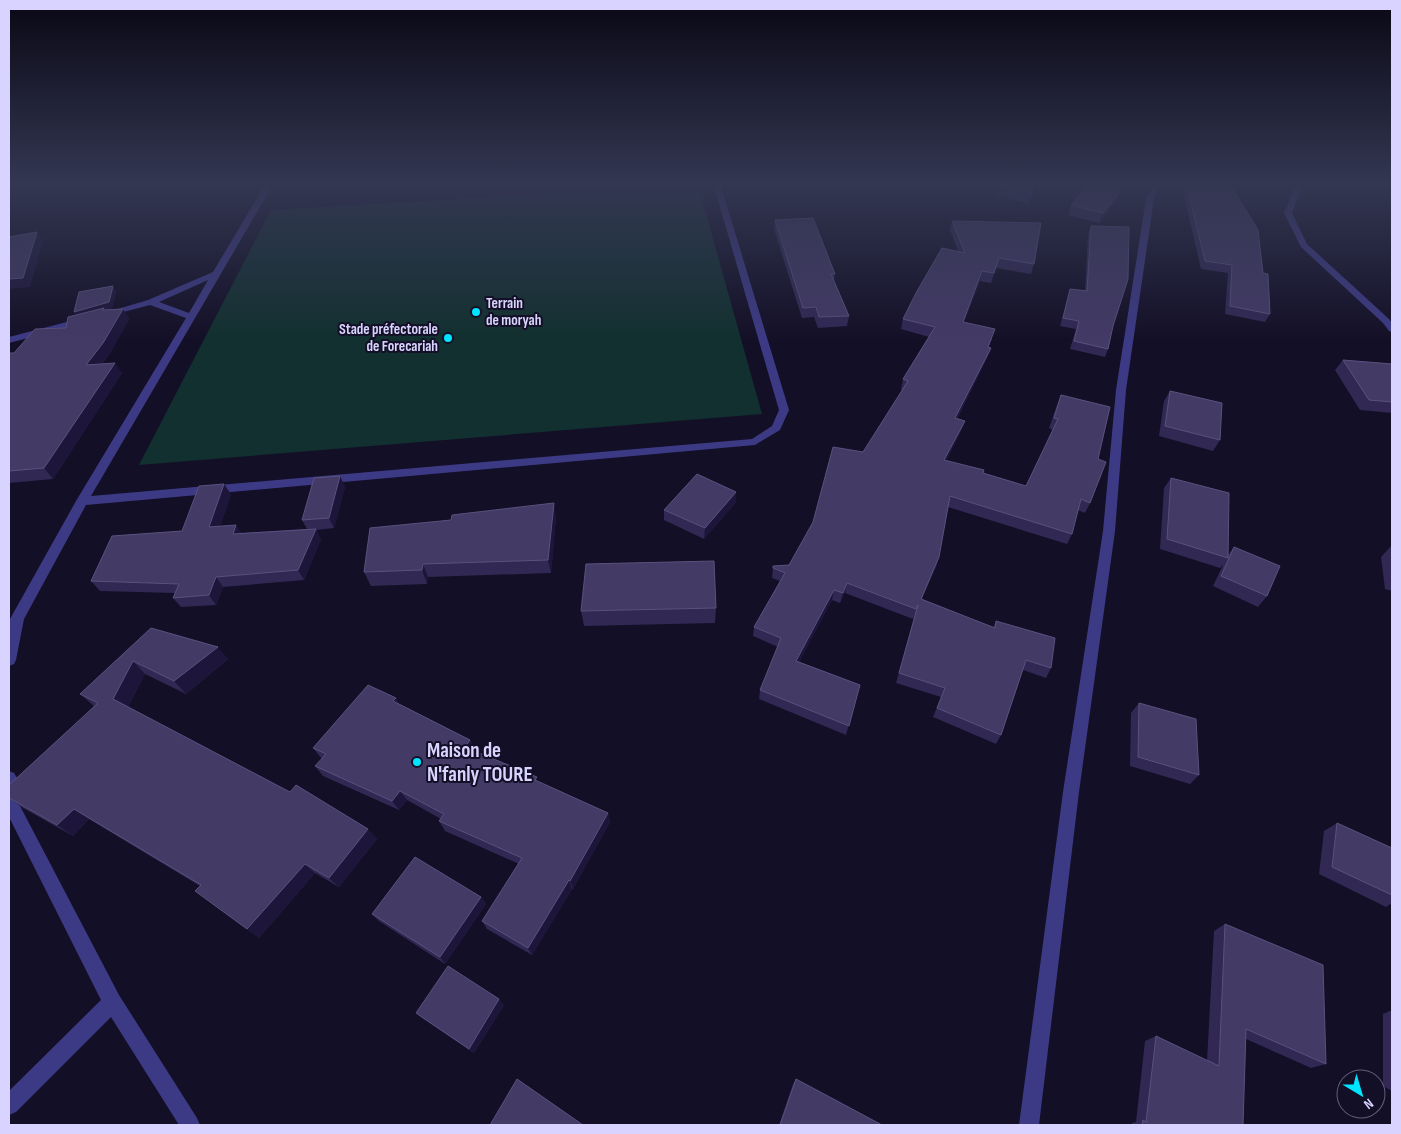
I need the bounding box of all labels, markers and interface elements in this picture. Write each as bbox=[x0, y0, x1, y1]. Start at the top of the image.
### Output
place label: Terrain de moryah bbox=[486, 294, 541, 330]
marker: Terrain de moryah bbox=[470, 306, 482, 318]
place label: Stade préfectorale de Forecariah bbox=[339, 320, 438, 356]
marker: Stade préfectorale de Forecariah bbox=[442, 332, 454, 344]
place label: Maison de N'fanly TOURE bbox=[427, 738, 533, 787]
marker: Maison de N'fanly TOURE bbox=[411, 756, 423, 768]
north arrow bbox=[1336, 1069, 1386, 1119]
text: N bbox=[1361, 1095, 1377, 1113]

